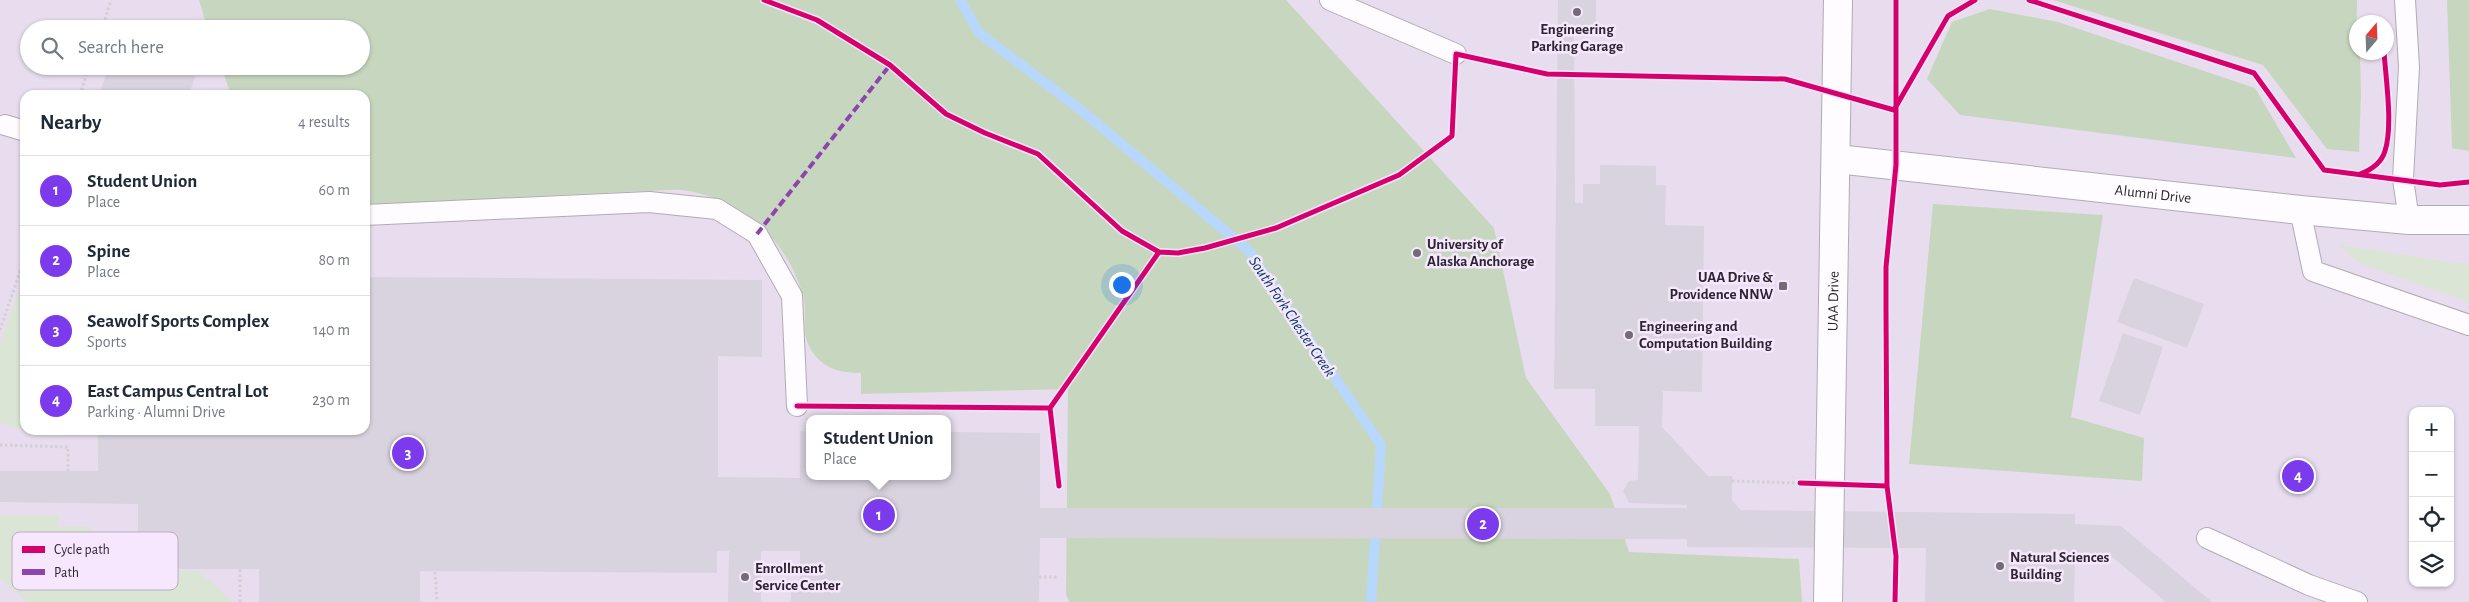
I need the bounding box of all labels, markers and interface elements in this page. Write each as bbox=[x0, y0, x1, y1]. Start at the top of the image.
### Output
marker: Engineering Parking Garage bbox=[1571, 6, 1583, 18]
north arrow bbox=[2349, 15, 2394, 60]
search box bbox=[20, 20, 370, 75]
place label: Engineering Parking Garage bbox=[1531, 22, 1623, 54]
icon: search bbox=[38, 34, 66, 62]
text: Search here bbox=[78, 38, 164, 57]
text: Nearby bbox=[40, 112, 101, 133]
text: 4 results bbox=[298, 114, 350, 130]
text: Student Union bbox=[87, 172, 197, 191]
text: 1 bbox=[53, 182, 59, 198]
text: 60 m bbox=[319, 182, 350, 198]
street label: Alumni Drive bbox=[2114, 183, 2192, 206]
text: Place bbox=[87, 194, 120, 210]
place label: University of Alaska Anchorage bbox=[1427, 237, 1534, 269]
text: Spine bbox=[87, 242, 130, 261]
marker: University of Alaska Anchorage bbox=[1411, 247, 1423, 259]
text: 2 bbox=[52, 252, 60, 268]
text: 80 m bbox=[319, 252, 350, 268]
water label: South Fork Chester Creek bbox=[1246, 253, 1338, 380]
text: Place bbox=[87, 264, 120, 280]
place label: UAA Drive & Providence NNW bbox=[1669, 270, 1773, 302]
street label: UAA Drive bbox=[1826, 271, 1841, 331]
your location bbox=[1109, 272, 1135, 298]
marker: UAA Drive & Providence NNW bbox=[1777, 280, 1789, 292]
text: Seawolf Sports Complex bbox=[87, 312, 269, 331]
place label: Engineering and Computation Building bbox=[1639, 319, 1772, 351]
text: 3 bbox=[53, 322, 59, 338]
text: 140 m bbox=[313, 322, 350, 338]
marker: Engineering and Computation Building bbox=[1623, 329, 1635, 341]
text: Sports bbox=[87, 334, 127, 350]
text: East Campus Central Lot bbox=[87, 382, 269, 401]
text: 4 bbox=[52, 392, 60, 408]
text: 230 m bbox=[312, 392, 350, 408]
text: Parking · Alumni Drive bbox=[87, 404, 225, 420]
map controls bbox=[2409, 407, 2454, 587]
button: + bbox=[2409, 407, 2454, 452]
popup bbox=[806, 415, 951, 480]
text: Student Union bbox=[823, 429, 934, 448]
pin: 3 bbox=[392, 434, 424, 472]
text: Place bbox=[823, 451, 857, 467]
button: − bbox=[2409, 452, 2454, 497]
pin: 4 bbox=[2282, 457, 2314, 495]
pin: 1 bbox=[863, 496, 895, 534]
button: locate bbox=[2409, 497, 2454, 542]
pin: 2 bbox=[1467, 505, 1499, 543]
legend bbox=[12, 532, 178, 590]
button: layers bbox=[2409, 542, 2454, 587]
text: Cycle path bbox=[54, 543, 110, 557]
place label: Natural Sciences Building bbox=[2010, 550, 2109, 582]
marker: Natural Sciences Building bbox=[1994, 560, 2006, 572]
place label: Enrollment Service Center bbox=[755, 561, 841, 593]
text: Path bbox=[54, 566, 79, 580]
marker: Enrollment Service Center bbox=[739, 571, 751, 583]

